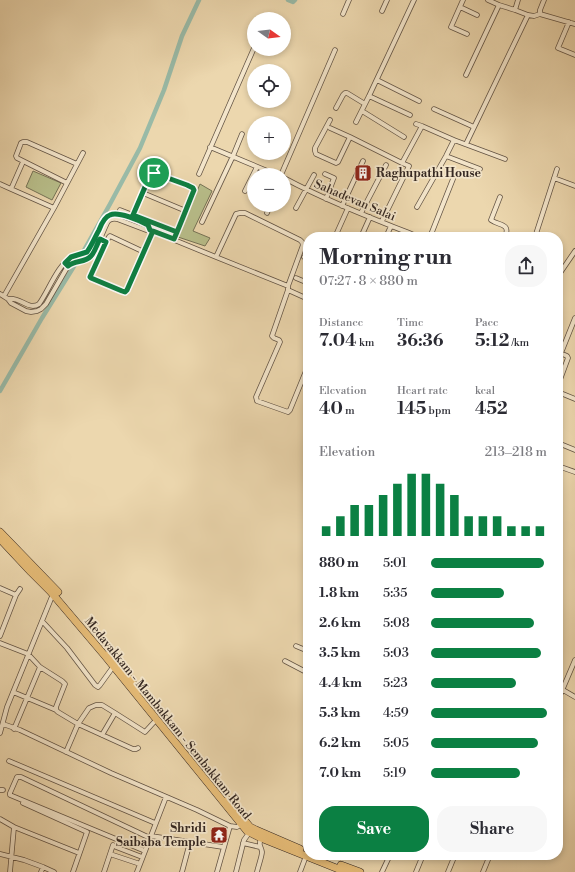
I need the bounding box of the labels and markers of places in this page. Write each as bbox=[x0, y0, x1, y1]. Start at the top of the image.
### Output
pin bbox=[137, 156, 171, 190]
building icon: Raghupathi House bbox=[353, 163, 373, 183]
place label: Raghupathi House bbox=[376, 166, 482, 181]
place label: Shridi Saibaba Temple bbox=[116, 821, 207, 850]
temple icon: Shridi Saibaba Temple bbox=[209, 825, 229, 845]

